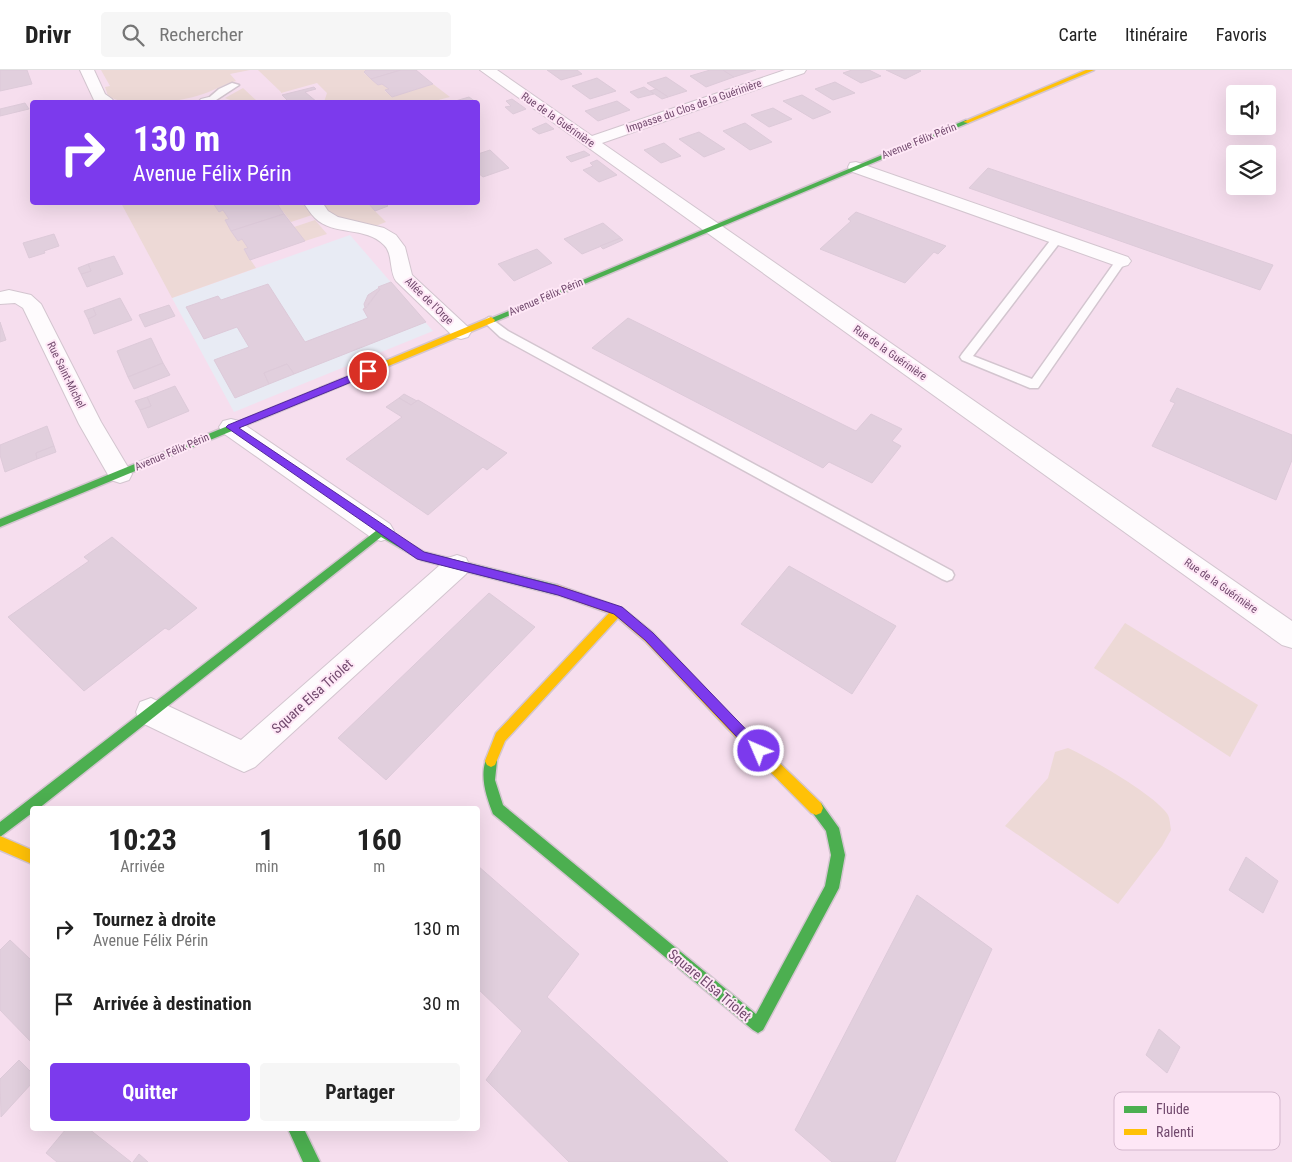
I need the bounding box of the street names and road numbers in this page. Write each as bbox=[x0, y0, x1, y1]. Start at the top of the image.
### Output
street label: Impasse du Clos de la Guérinière bbox=[625, 77, 763, 135]
street label: Rue de la Guérinière bbox=[519, 90, 597, 150]
street label: Avenue Félix Périn bbox=[880, 120, 958, 162]
street label: Allée de l'Orge bbox=[402, 275, 456, 327]
street label: Avenue Félix Périn bbox=[507, 276, 585, 318]
street label: Rue de la Guérinière bbox=[851, 323, 929, 383]
street label: Rue Saint-Michel bbox=[44, 340, 88, 410]
street label: Avenue Félix Périn bbox=[133, 431, 211, 473]
street label: Rue de la Guérinière bbox=[1182, 556, 1260, 616]
street label: Square Elsa Triolet bbox=[268, 656, 356, 736]
street label: Square Elsa Triolet bbox=[665, 946, 755, 1024]

